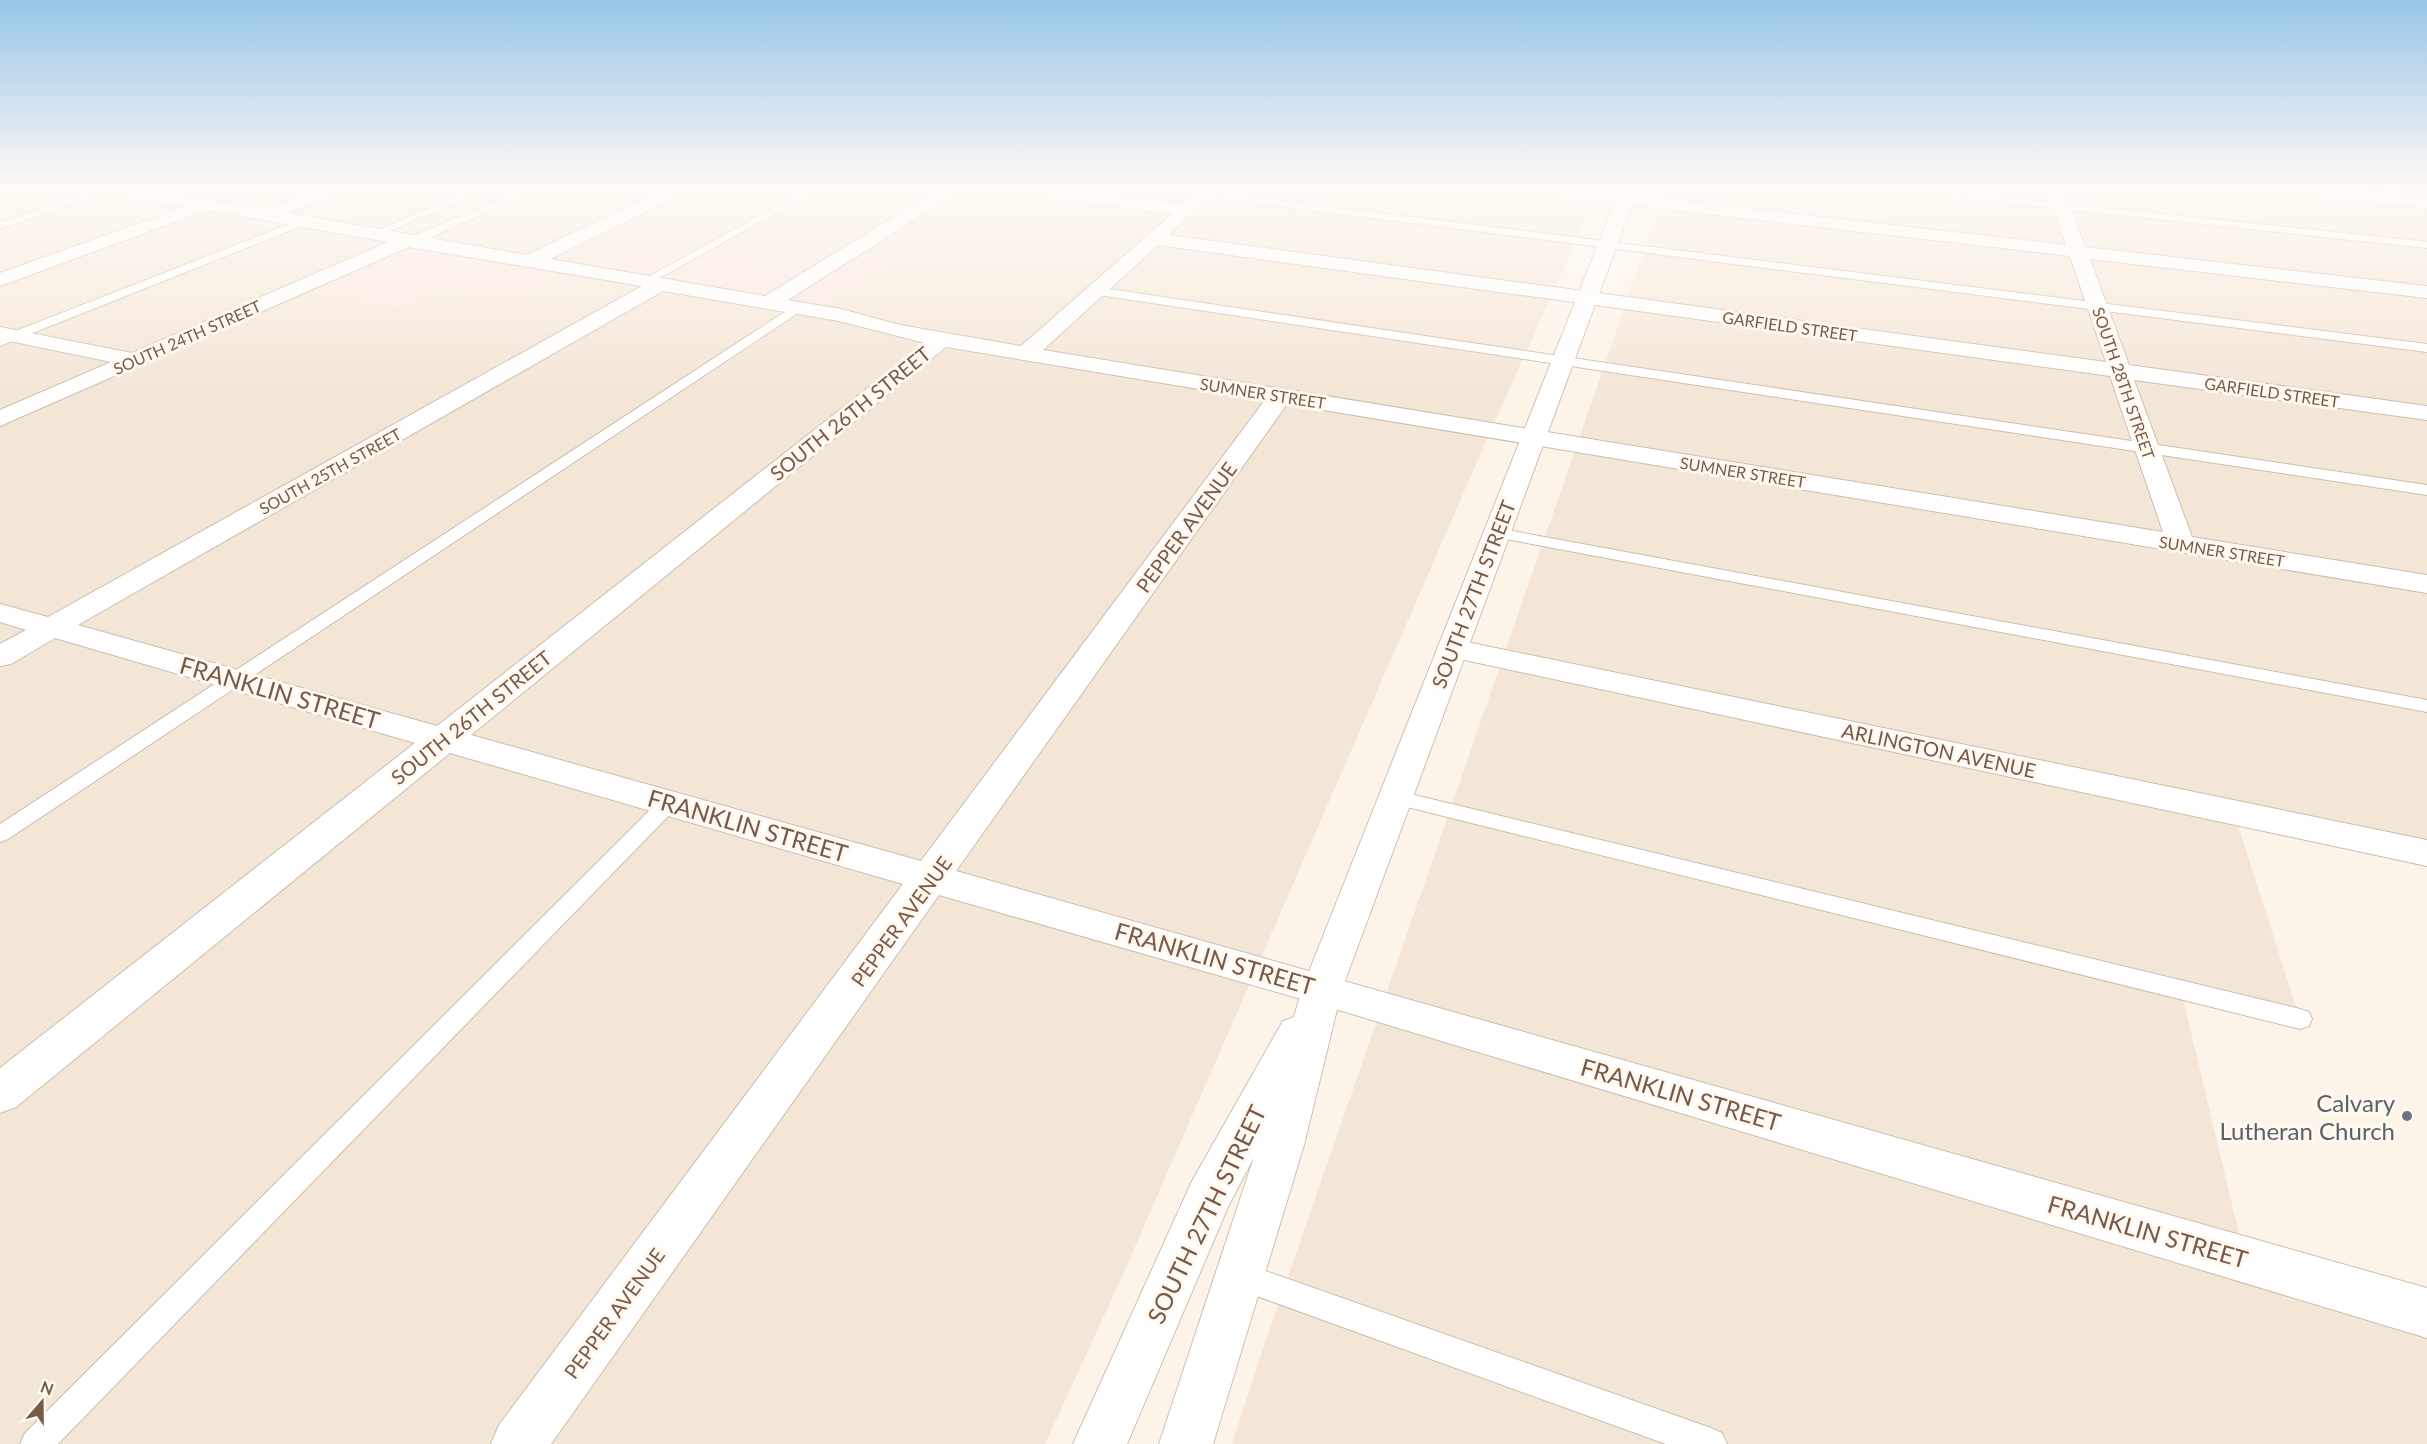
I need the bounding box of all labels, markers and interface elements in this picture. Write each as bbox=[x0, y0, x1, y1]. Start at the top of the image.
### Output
street label: SOUTH 24TH STREET bbox=[110, 296, 264, 378]
street label: SOUTH 28TH STREET bbox=[2089, 305, 2159, 462]
street label: GARFIELD STREET bbox=[1721, 307, 1859, 345]
street label: SOUTH 26TH STREET bbox=[765, 341, 935, 485]
street label: GARFIELD STREET bbox=[2203, 373, 2341, 411]
street label: SUMNER STREET bbox=[1199, 374, 1328, 412]
street label: SOUTH 25TH STREET bbox=[256, 424, 405, 518]
street label: SUMNER STREET bbox=[1679, 453, 1808, 491]
street label: PEPPER AVENUE bbox=[1131, 457, 1241, 597]
street label: SOUTH 27TH STREET bbox=[1426, 497, 1520, 691]
street label: SUMNER STREET bbox=[2158, 532, 2287, 570]
street label: SOUTH 26TH STREET bbox=[386, 645, 556, 789]
street label: FRANKLIN STREET bbox=[177, 650, 383, 734]
street label: ARLINGTON AVENUE bbox=[1840, 718, 2038, 782]
street label: FRANKLIN STREET bbox=[645, 783, 851, 867]
street label: PEPPER AVENUE bbox=[846, 851, 956, 991]
street label: FRANKLIN STREET bbox=[1112, 916, 1318, 1000]
street label: FRANKLIN STREET bbox=[1578, 1052, 1784, 1136]
place label: Calvary Lutheran Church bbox=[2219, 1088, 2396, 1145]
street label: SOUTH 27TH STREET bbox=[1141, 1100, 1271, 1328]
marker: Calvary Lutheran Church bbox=[2400, 1109, 2414, 1123]
street label: FRANKLIN STREET bbox=[2045, 1189, 2251, 1273]
street label: PEPPER AVENUE bbox=[559, 1243, 669, 1383]
north arrow bbox=[12, 1372, 72, 1432]
text: N bbox=[38, 1376, 56, 1398]

